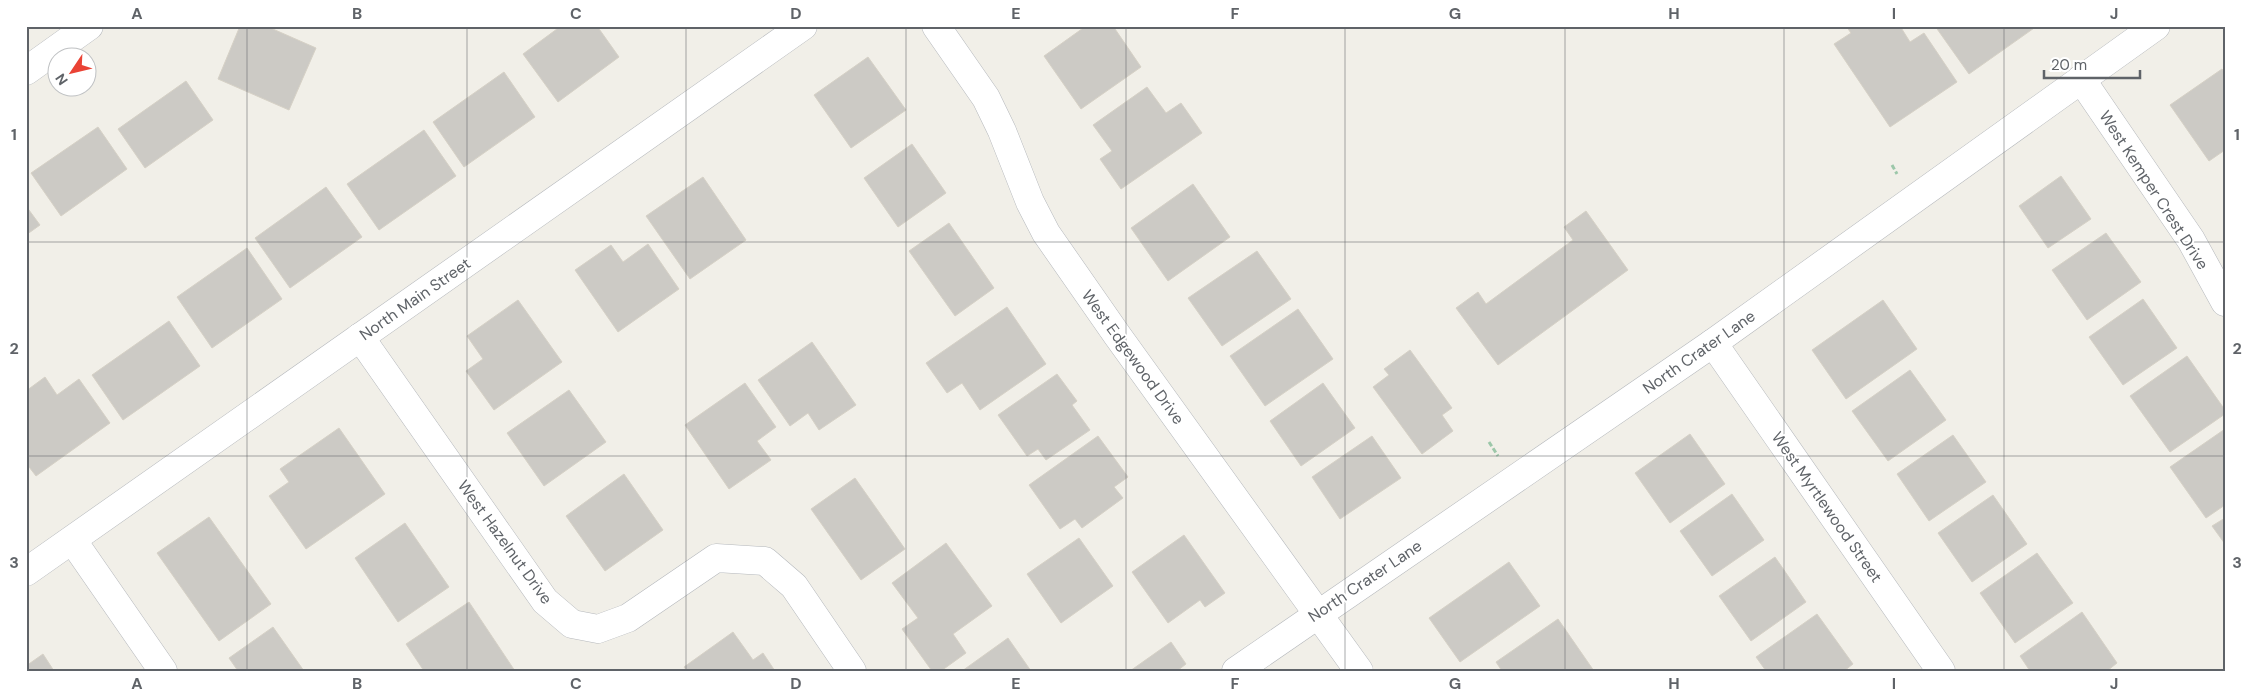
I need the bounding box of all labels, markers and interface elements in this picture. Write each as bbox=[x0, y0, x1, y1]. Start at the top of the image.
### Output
text: A bbox=[131, 3, 143, 24]
text: B bbox=[352, 3, 362, 24]
text: C bbox=[570, 3, 582, 24]
text: D bbox=[790, 3, 802, 24]
text: E bbox=[1011, 3, 1021, 24]
text: F bbox=[1231, 3, 1240, 24]
text: G bbox=[1449, 3, 1461, 24]
text: H bbox=[1668, 3, 1680, 24]
text: I bbox=[1892, 3, 1896, 24]
text: J bbox=[2110, 3, 2118, 24]
north arrow bbox=[48, 48, 98, 98]
scale bar bbox=[2044, 48, 2140, 80]
text: 20 m bbox=[2051, 55, 2087, 75]
text: N bbox=[51, 70, 72, 89]
street label: West Kemper Crest Drive bbox=[2095, 106, 2213, 274]
text: 1 bbox=[11, 124, 17, 145]
text: 1 bbox=[2234, 124, 2240, 145]
street label: North Main Street bbox=[355, 253, 475, 345]
street label: West Edgewood Drive bbox=[1077, 286, 1189, 428]
street label: North Crater Lane bbox=[1639, 305, 1759, 399]
text: 2 bbox=[9, 338, 19, 359]
text: 2 bbox=[2232, 338, 2242, 359]
street label: West Myrtlewood Street bbox=[1767, 428, 1887, 586]
street label: West Hazelnut Drive bbox=[453, 476, 557, 608]
street label: North Crater Lane bbox=[1304, 535, 1426, 627]
text: 3 bbox=[9, 552, 19, 573]
text: 3 bbox=[2232, 552, 2242, 573]
text: A bbox=[131, 673, 143, 694]
text: B bbox=[352, 673, 362, 694]
text: C bbox=[570, 673, 582, 694]
text: D bbox=[790, 673, 802, 694]
text: E bbox=[1011, 673, 1021, 694]
text: F bbox=[1231, 673, 1240, 694]
text: G bbox=[1449, 673, 1461, 694]
text: H bbox=[1668, 673, 1680, 694]
text: I bbox=[1892, 673, 1896, 694]
text: J bbox=[2110, 673, 2118, 694]

